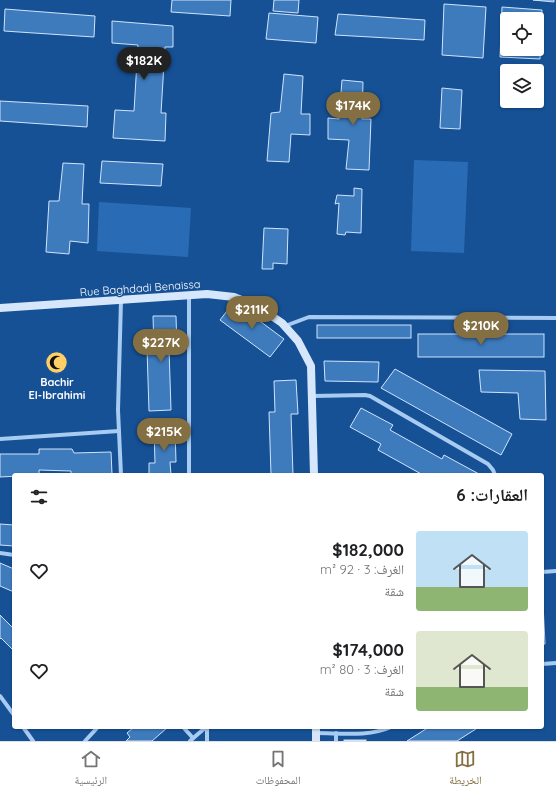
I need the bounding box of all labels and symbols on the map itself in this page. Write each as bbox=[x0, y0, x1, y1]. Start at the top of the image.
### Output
pin: $182K bbox=[116, 47, 172, 81]
pin: $174K bbox=[325, 92, 381, 126]
street label: Rue Baghdadi Benaissa bbox=[79, 277, 201, 299]
pin: $211K bbox=[224, 296, 280, 330]
pin: $210K bbox=[453, 312, 509, 346]
pin: $227K bbox=[133, 329, 189, 363]
mosque icon: Bachir El-Ibrahimi bbox=[44, 349, 70, 375]
place label: Bachir El-Ibrahimi bbox=[29, 375, 85, 402]
pin: $215K bbox=[136, 418, 192, 452]

